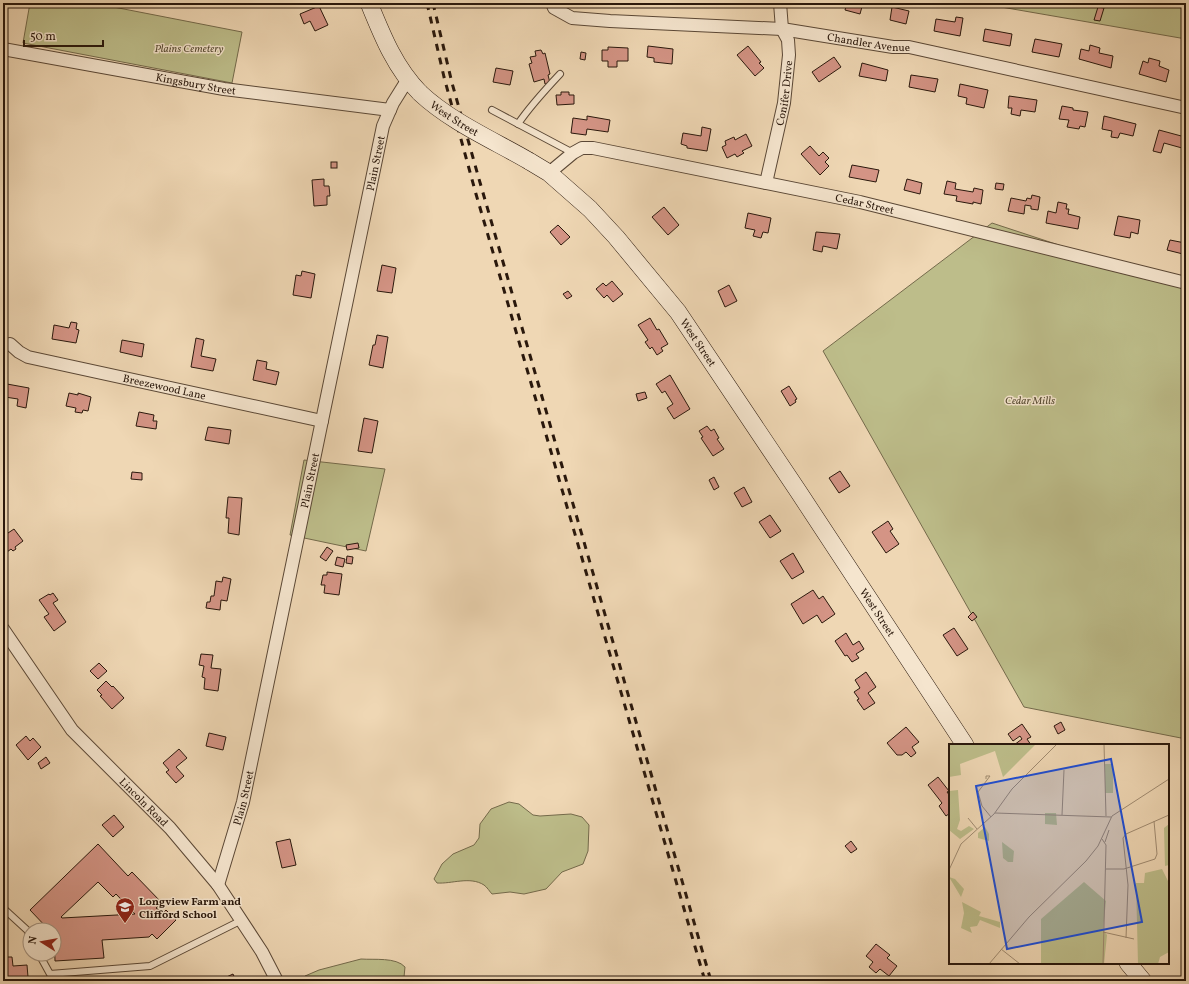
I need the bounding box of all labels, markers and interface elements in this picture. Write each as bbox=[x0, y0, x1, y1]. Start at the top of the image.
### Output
scale bar bbox=[24, 22, 103, 48]
text: 50 m bbox=[30, 29, 56, 45]
street label: Chandler Avenue bbox=[826, 30, 910, 56]
park label: Plains Cemetery bbox=[155, 42, 223, 57]
street label: Conifer Drive bbox=[773, 60, 797, 127]
street label: Kingsbury Street bbox=[154, 71, 237, 99]
street label: West Street bbox=[426, 98, 481, 141]
street label: Plain Street bbox=[364, 134, 390, 193]
street label: Cedar Street bbox=[834, 191, 895, 219]
street label: West Street bbox=[676, 316, 719, 370]
street label: Breezewood Lane bbox=[121, 372, 207, 404]
park label: Cedar Mills bbox=[1005, 394, 1055, 409]
street label: Plain Street bbox=[298, 452, 324, 510]
street label: West Street bbox=[855, 586, 898, 640]
inset map bbox=[949, 744, 1169, 964]
street label: Plain Street bbox=[230, 769, 258, 827]
street label: Lincoln Road bbox=[115, 775, 171, 831]
place label: Longview Farm and Clifford School bbox=[139, 895, 241, 923]
school or university icon: Longview Farm and Clifford School bbox=[114, 896, 136, 924]
north arrow bbox=[22, 922, 62, 962]
text: N bbox=[26, 935, 42, 946]

